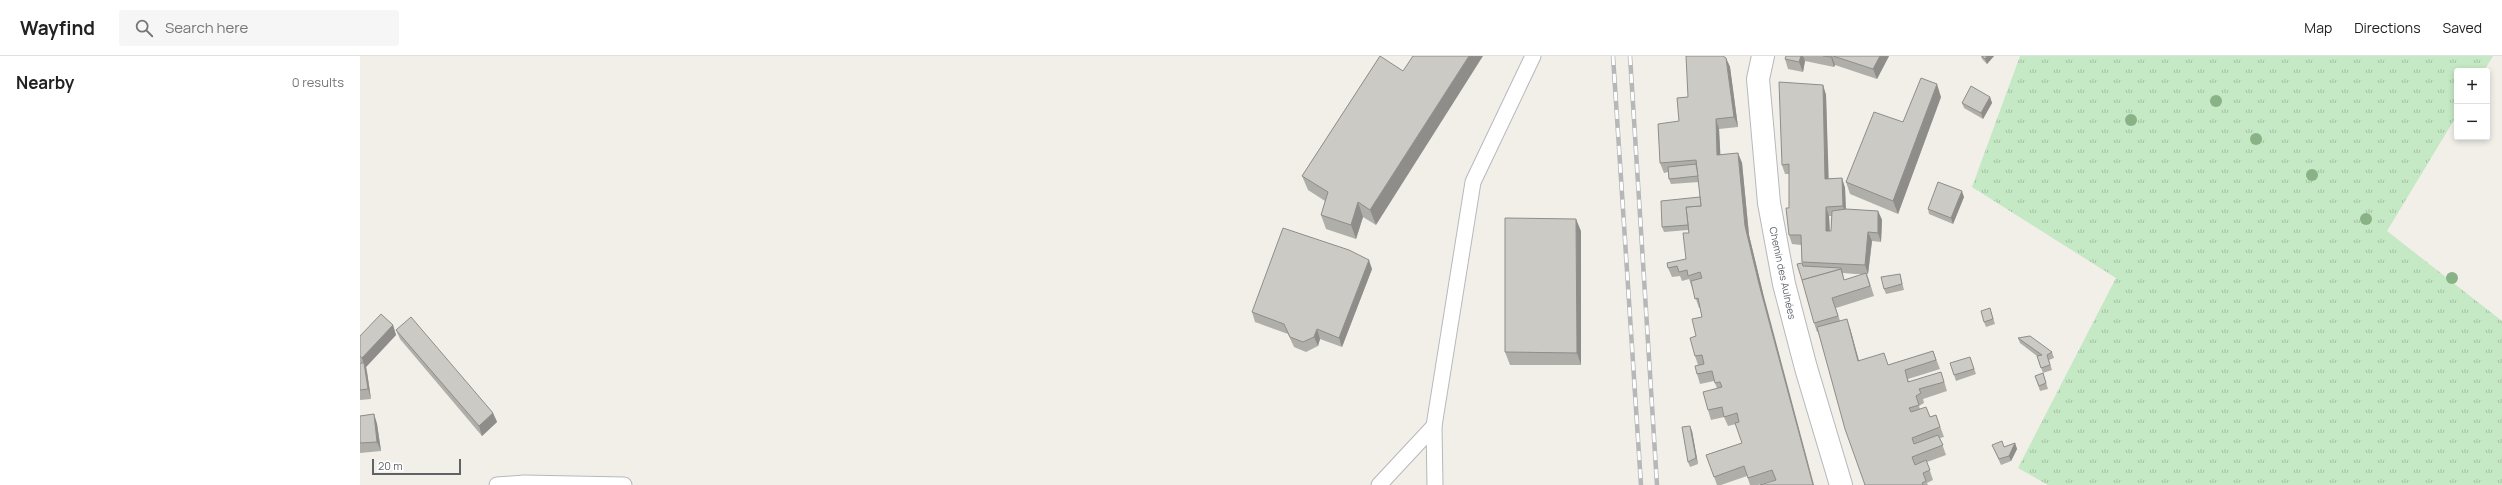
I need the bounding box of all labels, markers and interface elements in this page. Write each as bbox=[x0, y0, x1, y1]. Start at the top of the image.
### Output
search box bbox=[119, 10, 399, 46]
text: Wayfind bbox=[20, 15, 95, 41]
icon: search bbox=[133, 17, 155, 39]
text: Search here bbox=[165, 17, 248, 38]
text: Map bbox=[2304, 18, 2332, 37]
text: Directions bbox=[2354, 18, 2421, 37]
text: Saved bbox=[2443, 18, 2482, 37]
map controls bbox=[2454, 68, 2490, 140]
button: + bbox=[2454, 68, 2490, 104]
text: Nearby bbox=[16, 71, 74, 94]
text: 0 results bbox=[292, 73, 344, 91]
button: − bbox=[2454, 104, 2490, 140]
street label: Chemin des Aulnées bbox=[1766, 226, 1800, 320]
scale bar bbox=[372, 457, 461, 476]
text: 20 m bbox=[378, 458, 403, 473]

